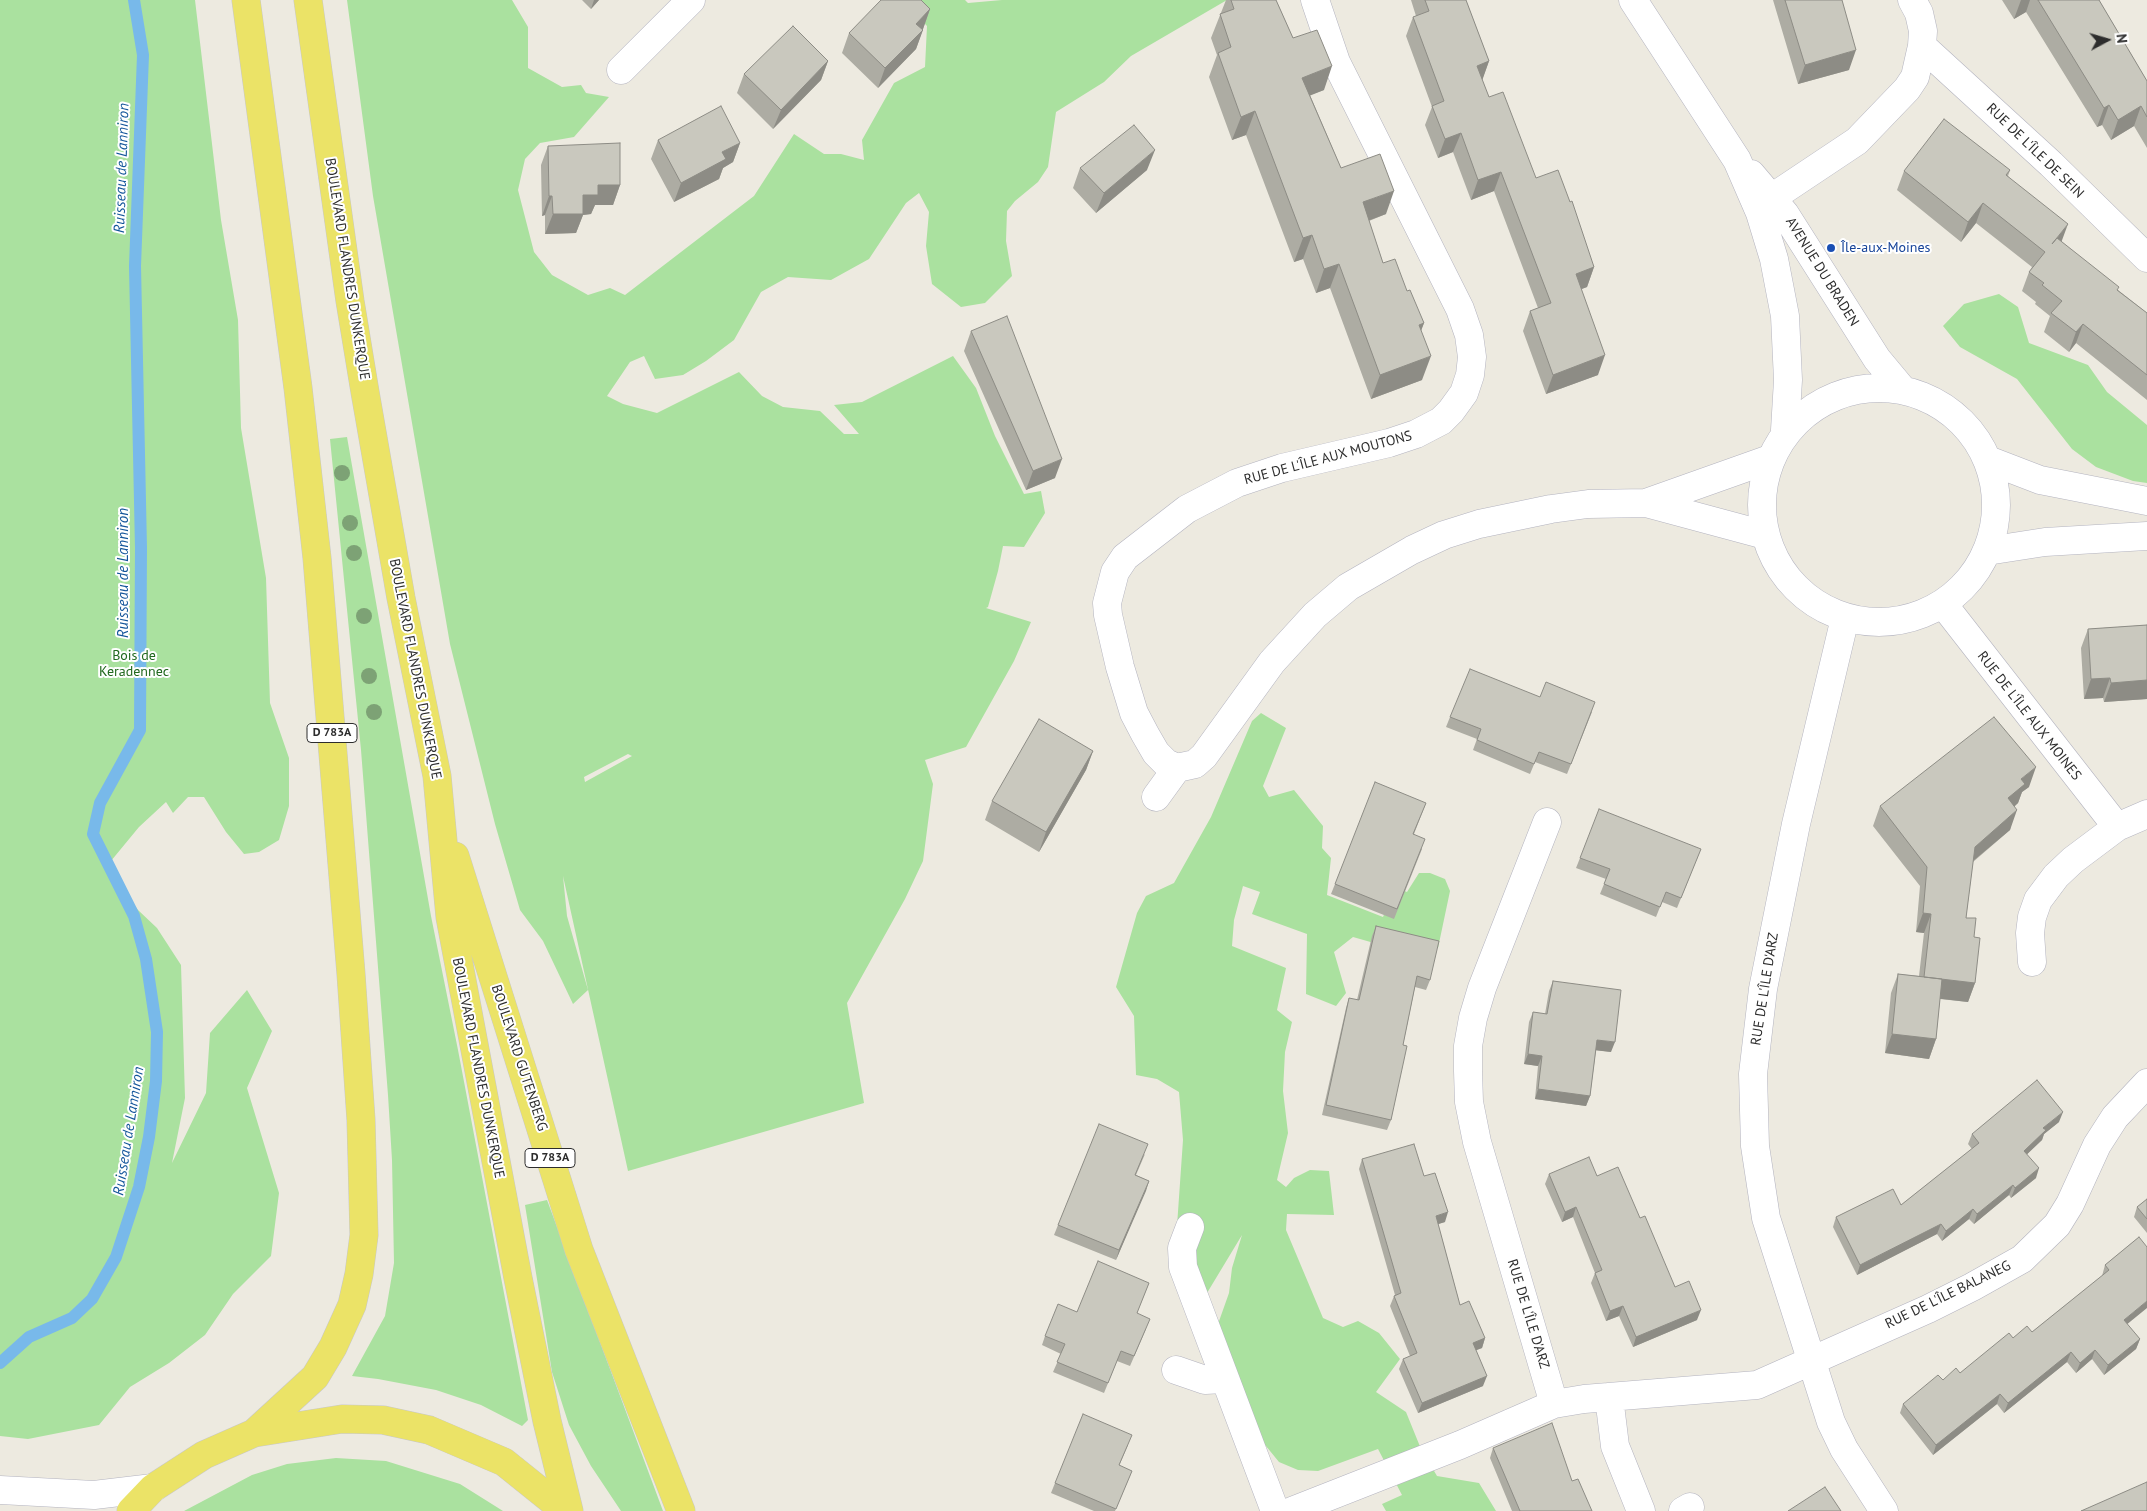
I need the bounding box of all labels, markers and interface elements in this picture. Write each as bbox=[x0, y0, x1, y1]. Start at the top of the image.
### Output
north arrow bbox=[2082, 15, 2132, 65]
text: N bbox=[2112, 33, 2131, 44]
street label: RUE DE L'ÎLE DE SEIN bbox=[1983, 100, 2087, 202]
water label: Ruisseau de Lanniron bbox=[111, 103, 133, 233]
street label: BOULEVARD FLANDRES DUNKERQUE bbox=[321, 157, 373, 381]
street label: AVENUE DU BRADEN bbox=[1782, 214, 1862, 330]
place label: Île-aux-Moines bbox=[1841, 240, 1930, 256]
marker: Île-aux-Moines bbox=[1825, 242, 1837, 254]
street label: RUE DE L'ÎLE AUX MOUTONS bbox=[1242, 427, 1414, 489]
water label: Ruisseau de Lanniron bbox=[115, 508, 133, 638]
street label: BOULEVARD FLANDRES DUNKERQUE bbox=[385, 557, 445, 781]
park label: Bois de Keradennec bbox=[99, 648, 169, 680]
street label: RUE DE L'ÎLE AUX MOINES bbox=[1973, 648, 2085, 784]
road number: D 783A bbox=[307, 724, 357, 742]
street label: RUE DE L'ÎLE D'ARZ bbox=[1748, 931, 1782, 1047]
street label: BOULEVARD FLANDRES DUNKERQUE bbox=[448, 956, 508, 1180]
street label: BOULEVARD GUTENBERG bbox=[487, 983, 551, 1133]
water label: Ruisseau de Lanniron bbox=[110, 1065, 148, 1197]
road number: D 783A bbox=[525, 1148, 575, 1168]
street label: RUE DE L'ÎLE D'ARZ bbox=[1503, 1257, 1553, 1371]
street label: RUE DE L'ÎLE BALANEG bbox=[1882, 1257, 2014, 1333]

